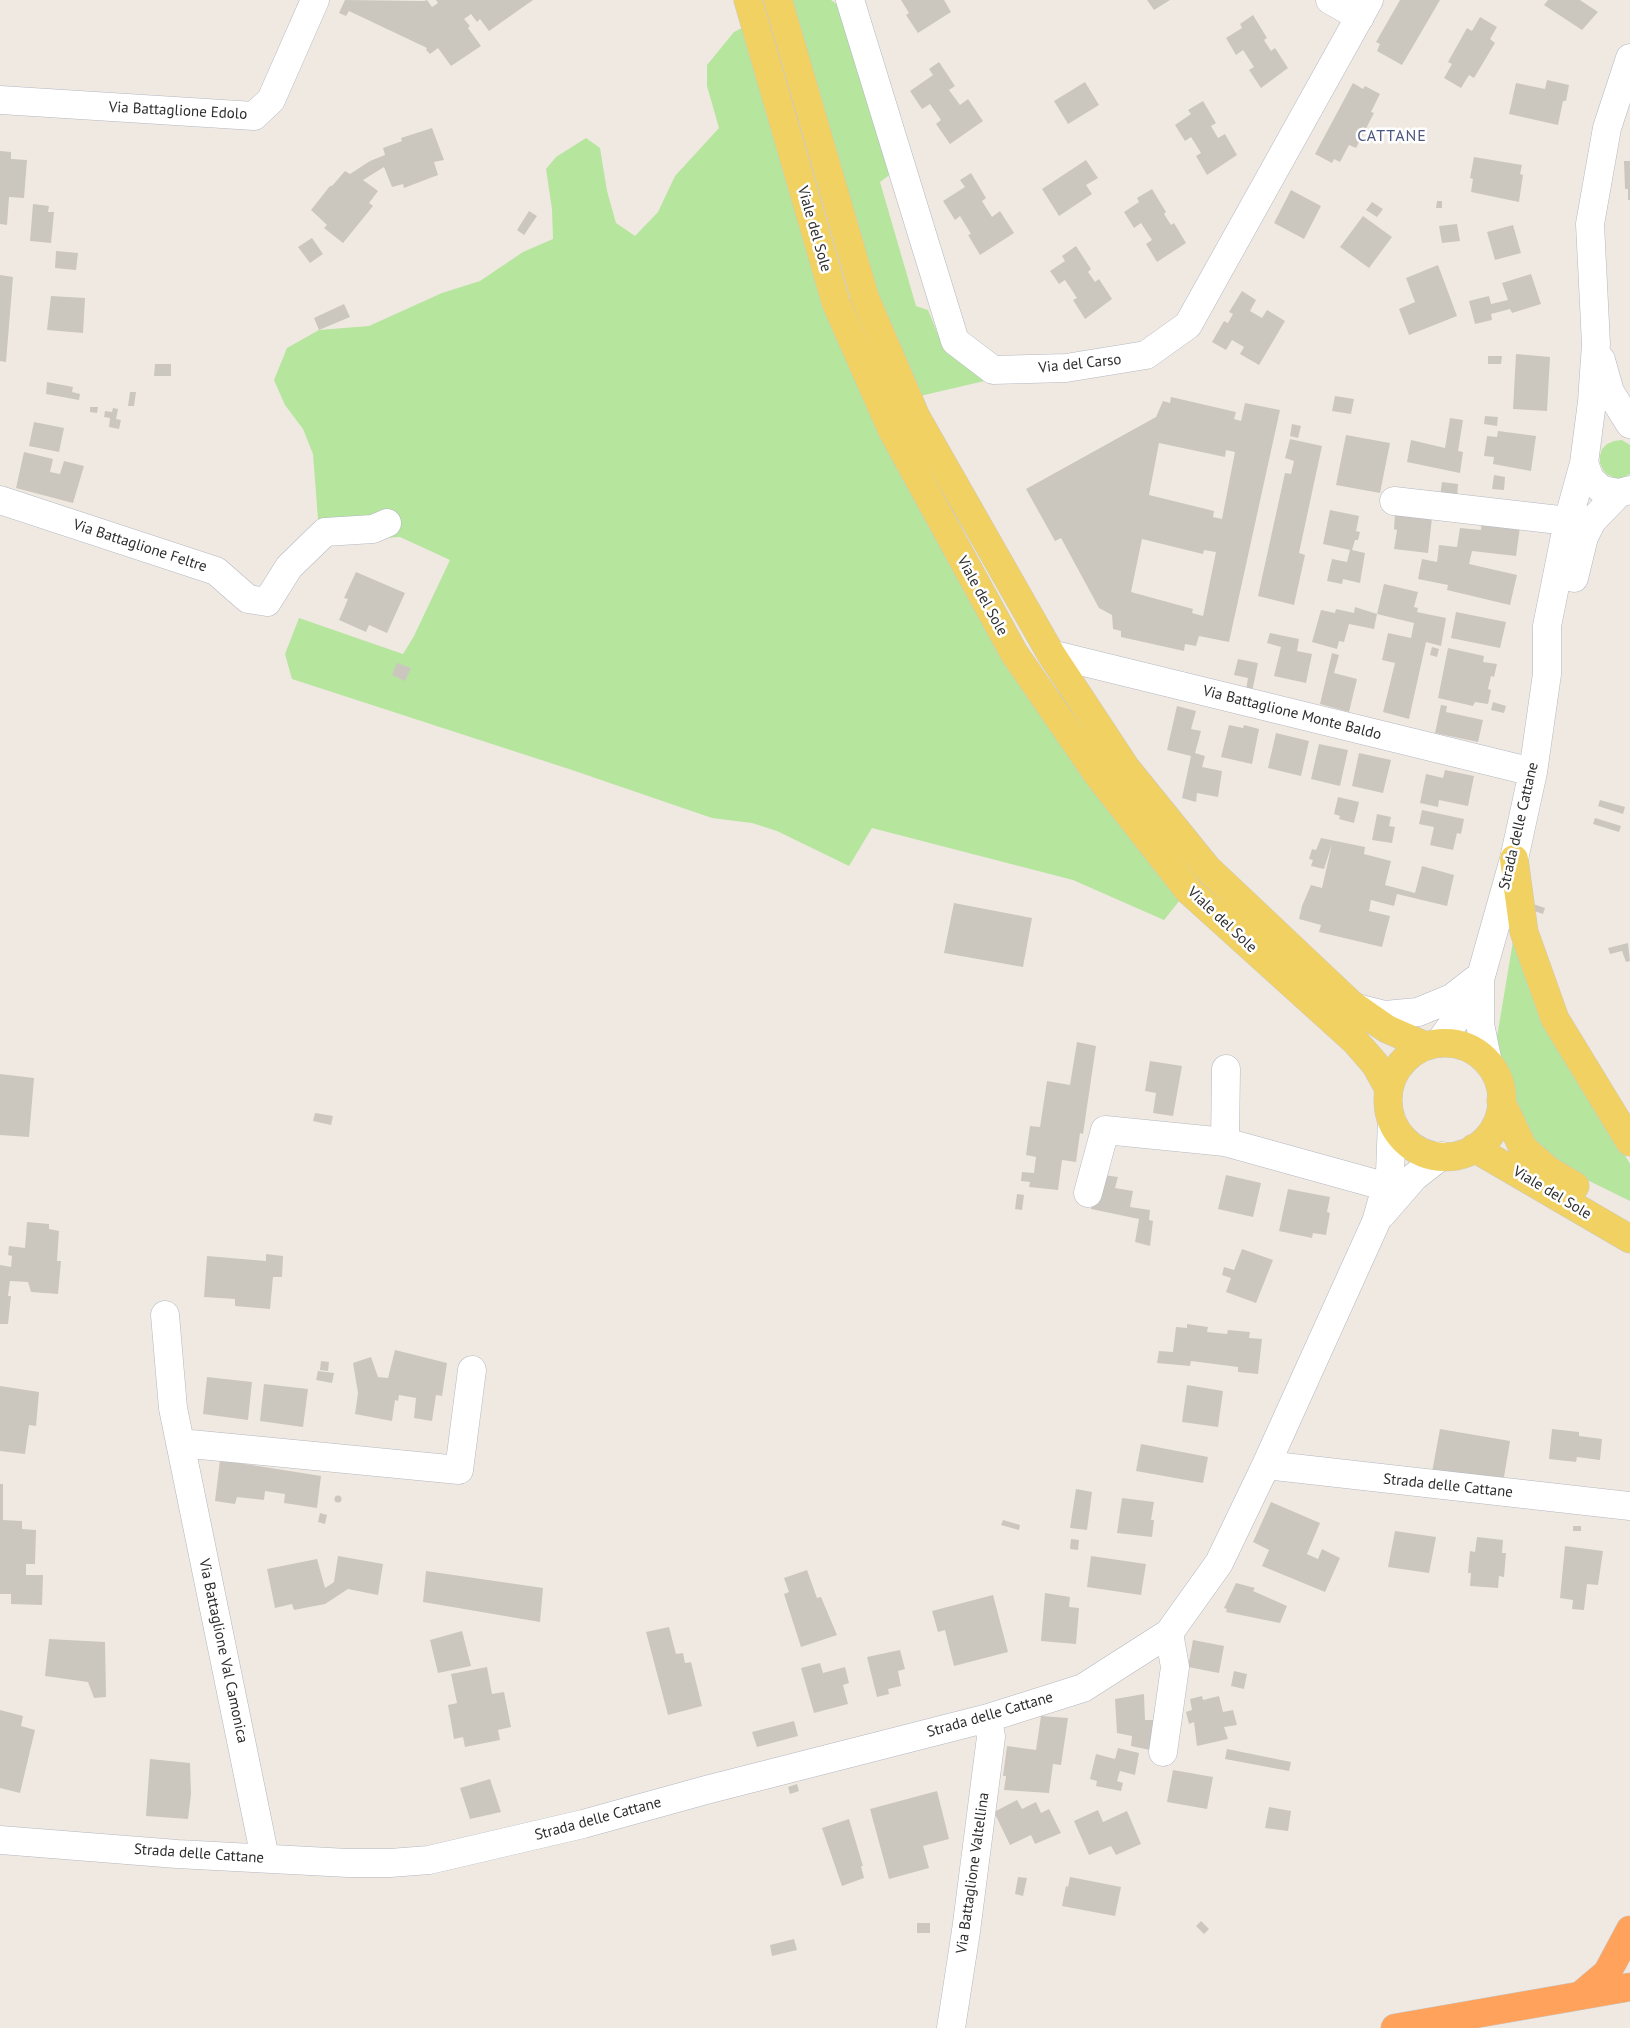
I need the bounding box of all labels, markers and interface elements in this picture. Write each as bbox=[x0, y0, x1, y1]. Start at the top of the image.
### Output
street label: Via Battaglione Edolo bbox=[108, 98, 248, 124]
district label: CATTANE bbox=[1356, 126, 1428, 146]
street label: Viale del Sole bbox=[793, 184, 835, 274]
street label: Via del Carso bbox=[1038, 351, 1122, 377]
street label: Via Battaglione Feltre bbox=[71, 516, 209, 576]
street label: Viale del Sole bbox=[953, 553, 1011, 639]
street label: Via Battaglione Monte Baldo bbox=[1201, 682, 1383, 744]
street label: Strada delle Cattane bbox=[1496, 760, 1542, 892]
street label: Viale del Sole bbox=[1184, 883, 1260, 957]
street label: Viale del Sole bbox=[1510, 1163, 1594, 1223]
street label: Strada delle Cattane bbox=[1382, 1470, 1514, 1502]
street label: Via Battaglione Val Camonica bbox=[195, 1557, 251, 1745]
street label: Strada delle Cattane bbox=[925, 1688, 1055, 1742]
street label: Via Battaglione Valtellina bbox=[953, 1791, 993, 1955]
street label: Strada delle Cattane bbox=[533, 1793, 663, 1845]
street label: Strada delle Cattane bbox=[133, 1840, 265, 1868]

